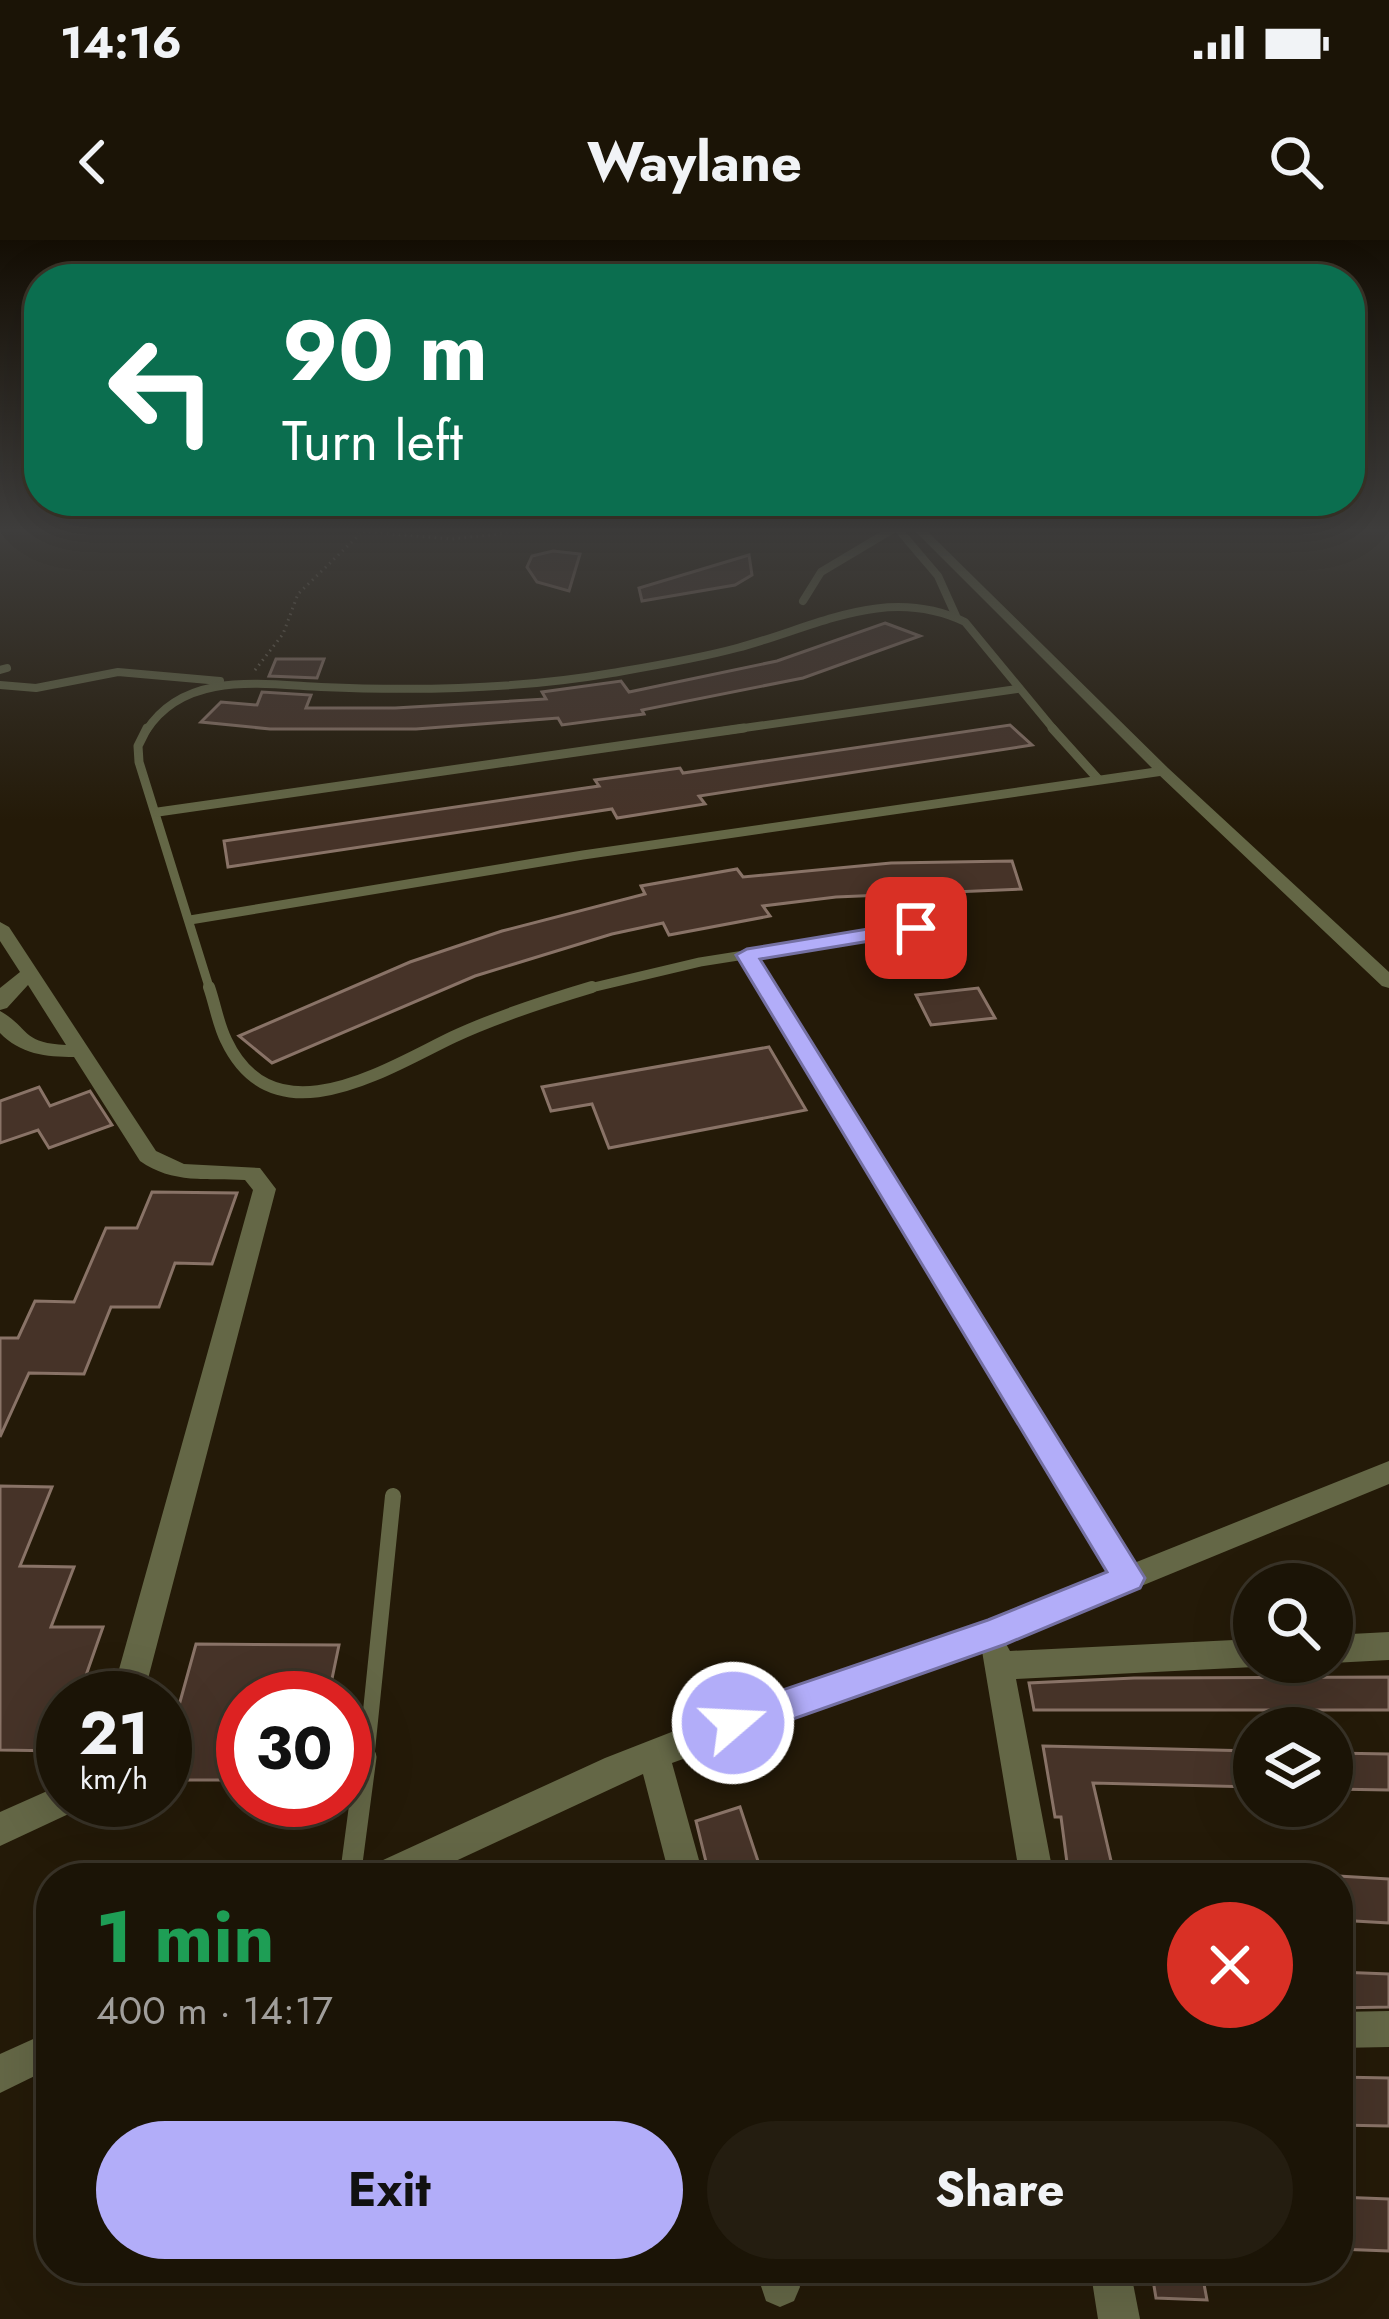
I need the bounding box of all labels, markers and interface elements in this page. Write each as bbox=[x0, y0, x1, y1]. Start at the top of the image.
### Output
text: 14:16 bbox=[60, 10, 182, 75]
text: Waylane bbox=[587, 123, 802, 201]
icon: back bbox=[60, 129, 126, 195]
icon: search bbox=[1263, 129, 1329, 195]
text: 90 m bbox=[282, 290, 488, 412]
icon: left bbox=[84, 312, 240, 468]
text: Turn left bbox=[282, 402, 463, 480]
pin bbox=[865, 877, 967, 979]
icon: arrive bbox=[883, 895, 949, 961]
map controls bbox=[1233, 1563, 1353, 1827]
button: search bbox=[1233, 1563, 1353, 1683]
position arrow bbox=[670, 1660, 796, 1786]
speed limit sign: 30 bbox=[216, 1671, 372, 1827]
text: 21 bbox=[79, 1690, 149, 1777]
button: layers bbox=[1233, 1707, 1353, 1827]
text: km/h bbox=[80, 1757, 148, 1800]
text: 1 min bbox=[96, 1885, 275, 1989]
button: close bbox=[1167, 1902, 1293, 2028]
text: 400 m · 14:17 bbox=[96, 1982, 333, 2039]
button: Exit bbox=[96, 2121, 683, 2259]
button: Share bbox=[707, 2121, 1293, 2259]

